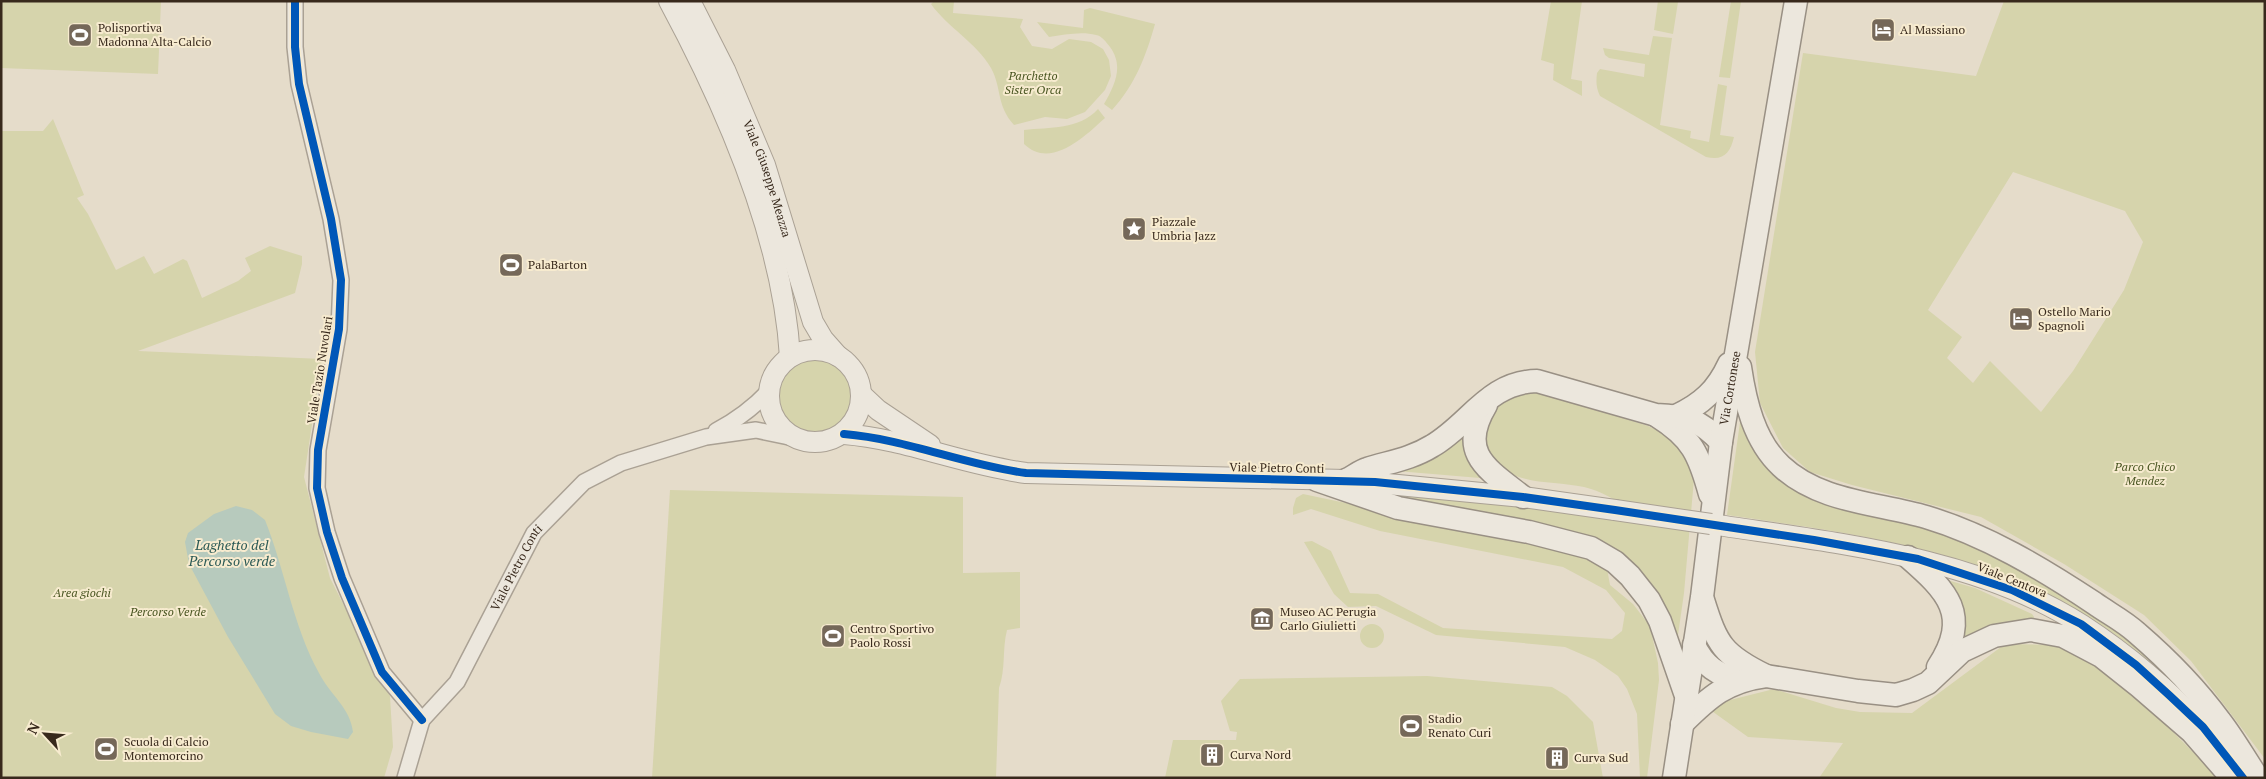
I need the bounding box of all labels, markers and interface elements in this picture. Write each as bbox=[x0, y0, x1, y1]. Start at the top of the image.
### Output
hotel icon: Al Massiano bbox=[1870, 17, 1896, 43]
place label: Polisportiva Madonna Alta-Calcio bbox=[98, 20, 212, 49]
sports icon: Polisportiva Madonna Alta-Calcio bbox=[67, 22, 93, 48]
place label: Al Massiano bbox=[1900, 22, 1965, 37]
park label: Parchetto Sister Orca bbox=[1005, 68, 1061, 97]
street label: Viale Giuseppe Meazza bbox=[740, 118, 795, 239]
place label: Piazzale Umbria Jazz bbox=[1152, 214, 1216, 243]
place icon: Piazzale Umbria Jazz bbox=[1121, 216, 1147, 242]
sports icon: PalaBarton bbox=[498, 252, 524, 278]
place label: PalaBarton bbox=[528, 257, 587, 272]
place label: Ostello Mario Spagnoli bbox=[2038, 304, 2111, 333]
hotel icon: Ostello Mario Spagnoli bbox=[2008, 306, 2034, 332]
street label: Viale Tazio Nuvolari bbox=[304, 315, 335, 425]
street label: Via Cortonese bbox=[1716, 350, 1743, 426]
street label: Viale Pietro Conti bbox=[1229, 459, 1325, 476]
park label: Parco Chico Mendez bbox=[2114, 459, 2175, 488]
street label: Viale Pietro Conti bbox=[487, 521, 545, 613]
water label: Laghetto del Percorso verde bbox=[188, 535, 276, 570]
street label: Viale Centova bbox=[1975, 559, 2049, 600]
park label: Area giochi bbox=[52, 585, 111, 600]
park label: Percorso Verde bbox=[129, 604, 207, 619]
place label: Museo AC Perugia Carlo Giulietti bbox=[1280, 604, 1376, 633]
museum icon: Museo AC Perugia Carlo Giulietti bbox=[1249, 606, 1275, 632]
place label: Centro Sportivo Paolo Rossi bbox=[850, 621, 935, 650]
sports icon: Centro Sportivo Paolo Rossi bbox=[820, 623, 846, 649]
north arrow bbox=[20, 709, 70, 759]
place label: Stadio Renato Curi bbox=[1428, 711, 1492, 740]
sports icon: Stadio Renato Curi bbox=[1398, 713, 1424, 739]
text: N bbox=[22, 719, 44, 737]
place label: Scuola di Calcio Montemorcino bbox=[124, 734, 209, 763]
sports icon: Scuola di Calcio Montemorcino bbox=[93, 736, 119, 762]
building icon: Curva Nord bbox=[1199, 742, 1225, 768]
building icon: Curva Sud bbox=[1544, 745, 1570, 771]
place label: Curva Nord bbox=[1230, 747, 1292, 762]
place label: Curva Sud bbox=[1574, 750, 1629, 765]

